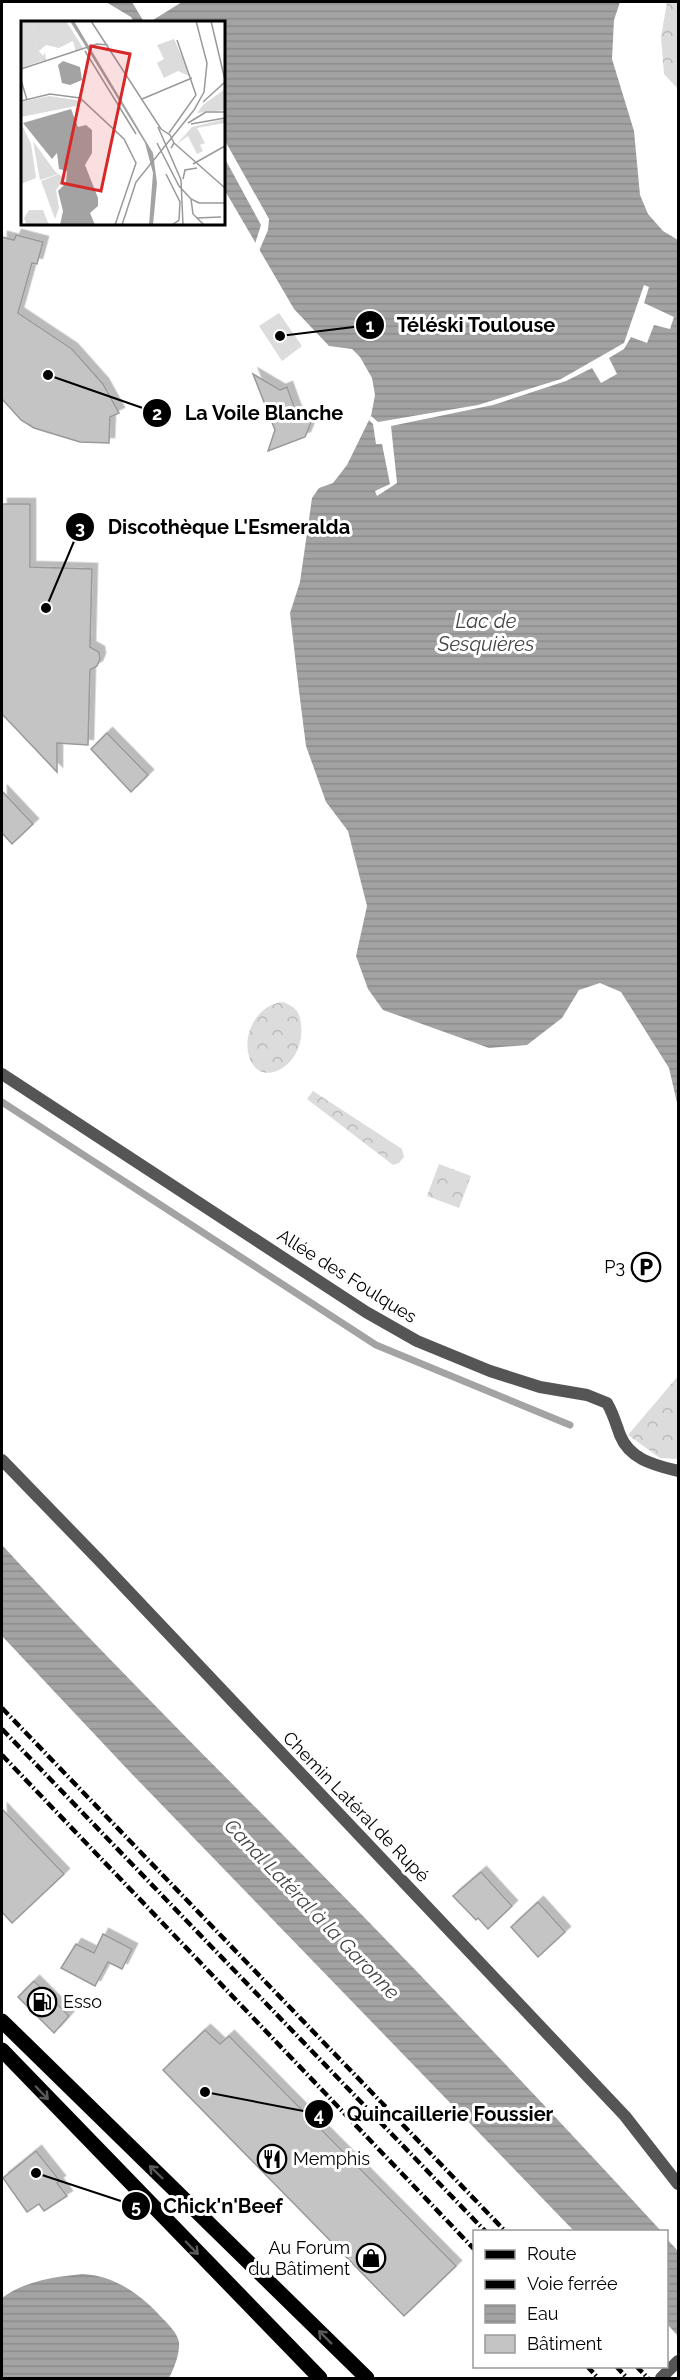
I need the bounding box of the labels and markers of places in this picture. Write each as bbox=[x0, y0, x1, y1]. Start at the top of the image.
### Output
callout: Téléski Toulouse bbox=[355, 306, 568, 344]
callout: La Voile Blanche bbox=[142, 394, 355, 432]
callout: Discothèque L'Esmeralda bbox=[65, 508, 362, 546]
parking icon: P3 bbox=[630, 1251, 662, 1283]
place label: P3 bbox=[604, 1256, 625, 1277]
fuel station icon: Esso bbox=[26, 1986, 58, 2018]
place label: Esso bbox=[63, 1991, 102, 2012]
callout: Quincaillerie Foussier bbox=[304, 2095, 565, 2133]
restaurant icon: Memphis bbox=[256, 2143, 288, 2175]
place label: Memphis bbox=[293, 2148, 370, 2169]
callout: Chick'n'Beef bbox=[121, 2187, 294, 2225]
place label: Au Forum du Bâtiment bbox=[248, 2237, 350, 2279]
shop icon: Au Forum du Bâtiment bbox=[355, 2242, 387, 2274]

